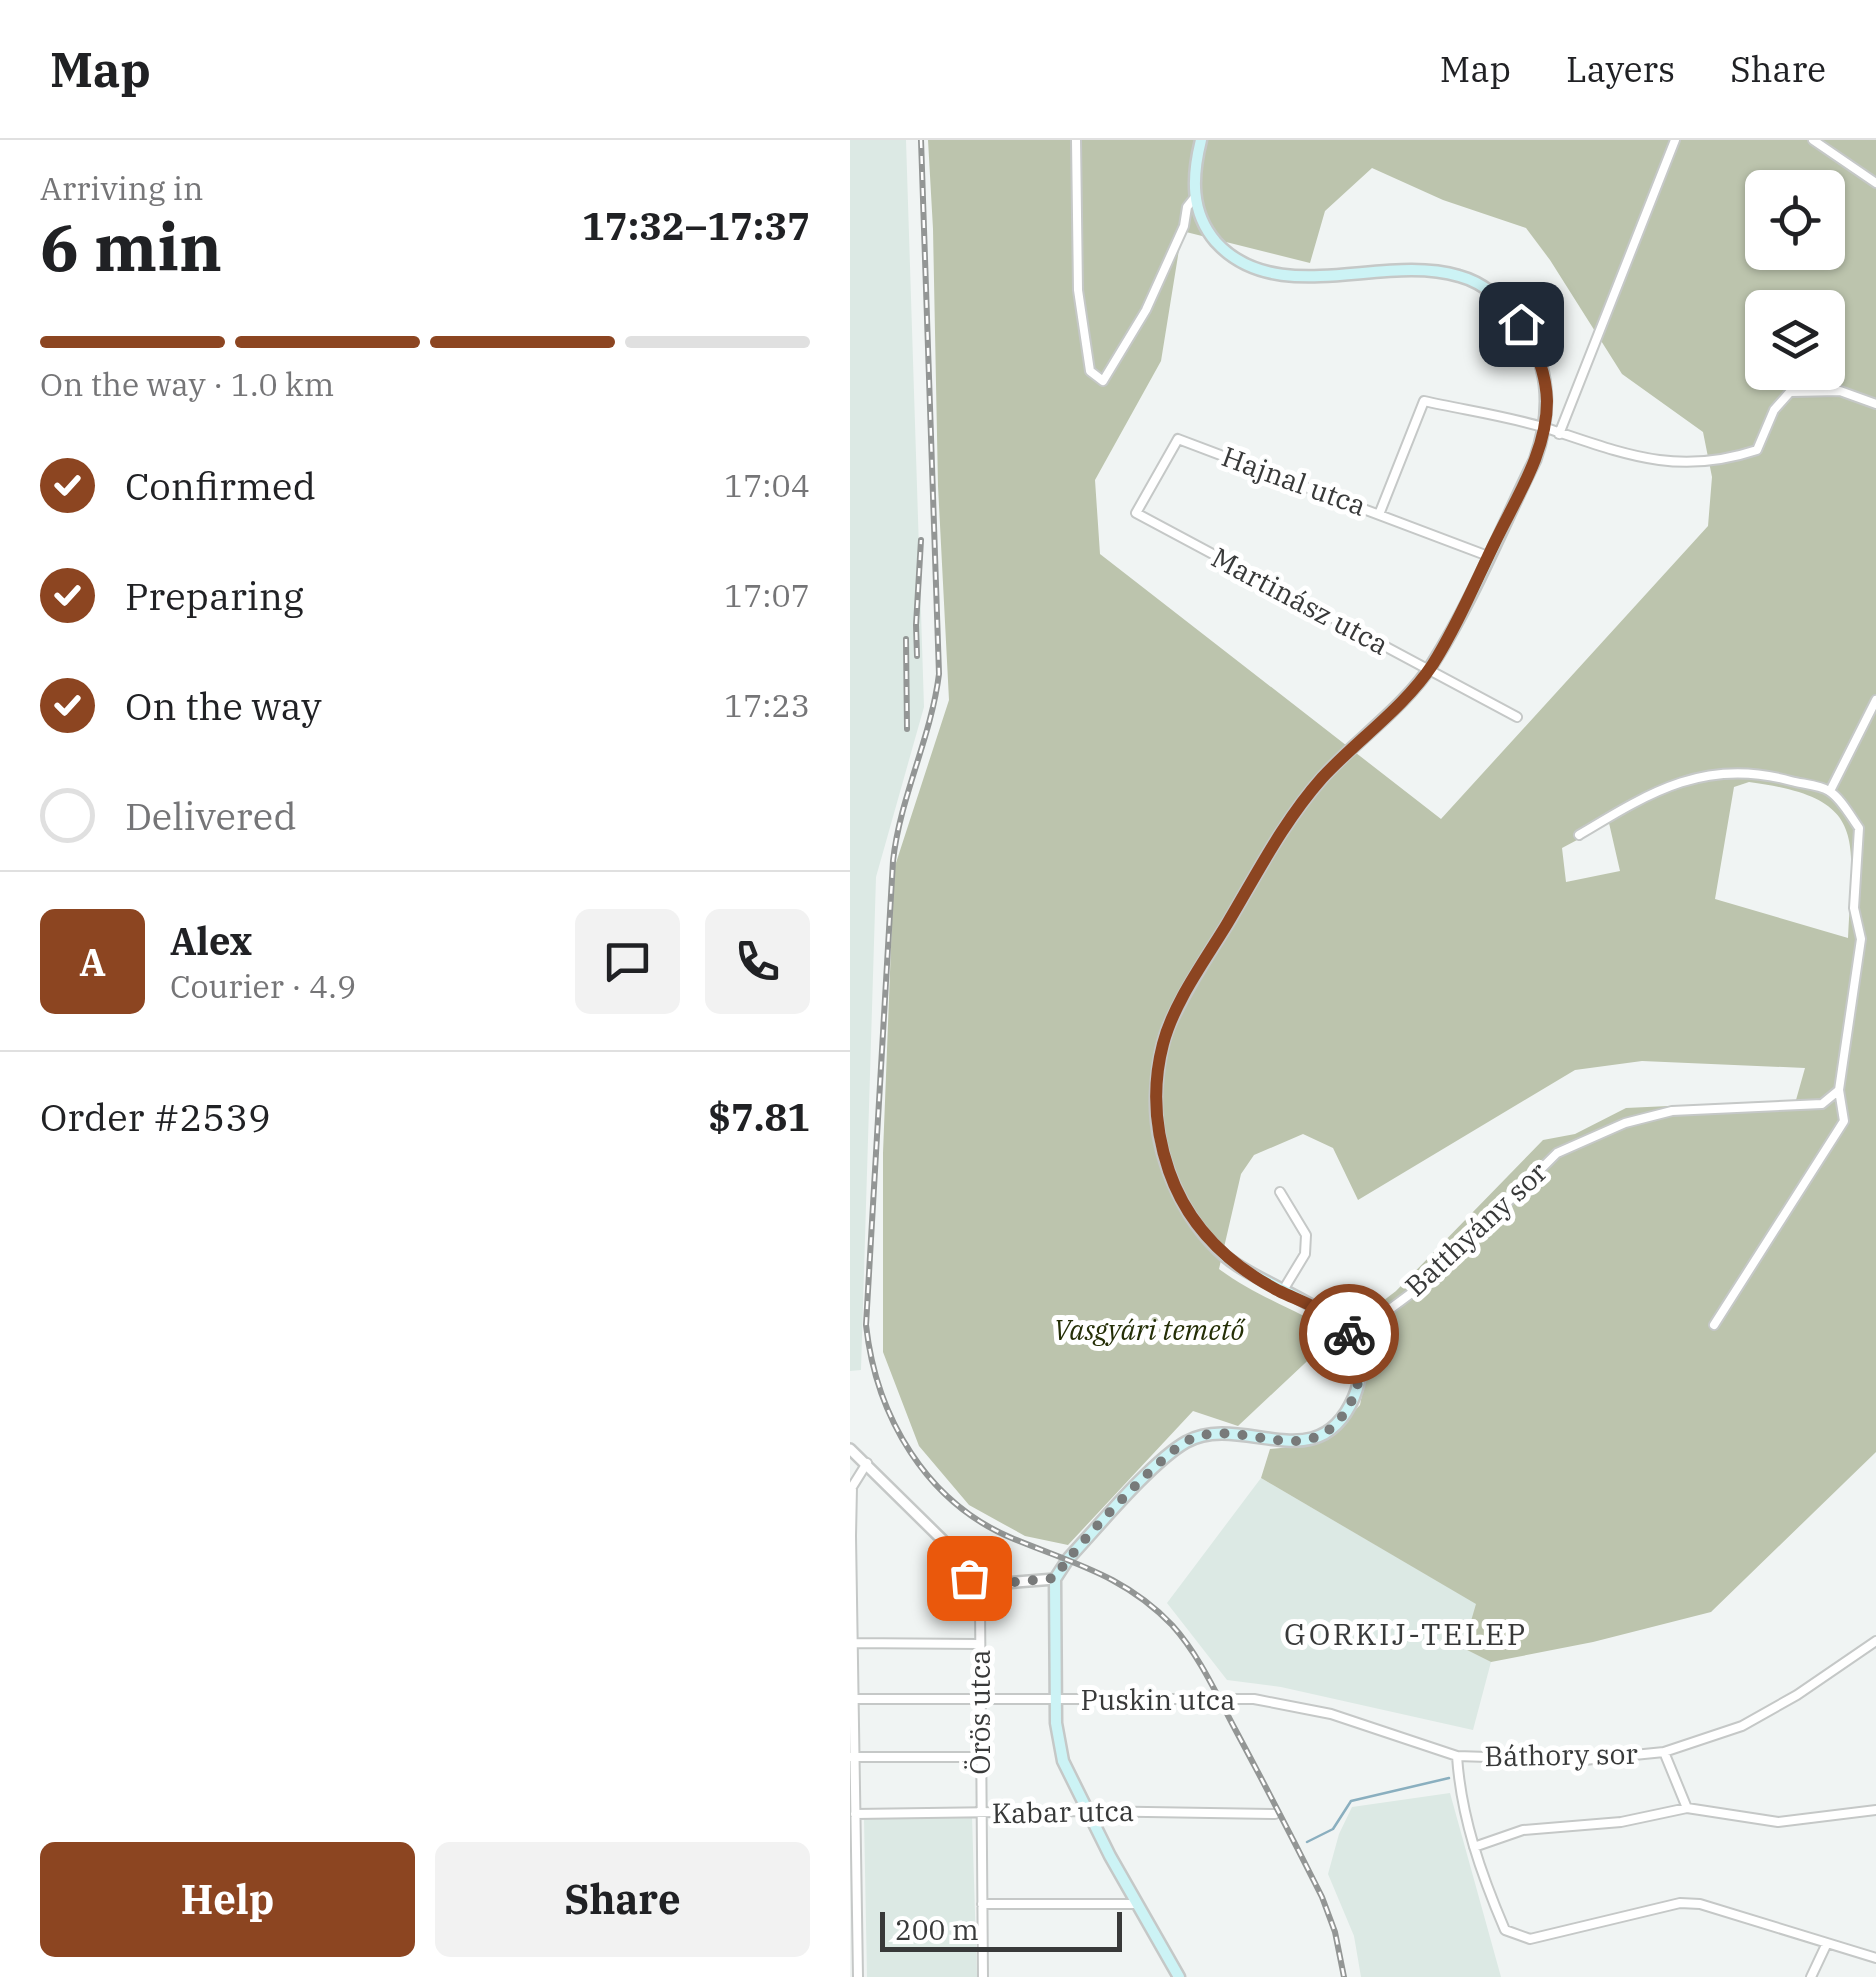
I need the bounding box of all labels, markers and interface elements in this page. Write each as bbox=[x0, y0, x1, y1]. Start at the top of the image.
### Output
text: Map bbox=[50, 38, 151, 100]
text: Map bbox=[1440, 46, 1511, 92]
text: Layers bbox=[1566, 46, 1675, 92]
text: Share bbox=[1730, 46, 1826, 92]
text: Arriving in bbox=[40, 167, 203, 209]
map controls bbox=[1745, 170, 1845, 390]
button: locate bbox=[1745, 170, 1845, 270]
text: 17:32–17:37 bbox=[582, 201, 810, 250]
text: 6 min bbox=[40, 204, 222, 289]
pin bbox=[1479, 282, 1564, 367]
button: layers bbox=[1745, 290, 1845, 390]
icon: home bbox=[1494, 297, 1549, 352]
text: On the way · 1.0 km bbox=[40, 363, 334, 405]
street label: Hajnal utca bbox=[1217, 437, 1371, 524]
icon: check bbox=[40, 458, 95, 513]
text: Confirmed bbox=[125, 461, 316, 510]
text: 17:04 bbox=[724, 464, 810, 506]
street label: Martinász utca bbox=[1205, 538, 1395, 663]
icon: check bbox=[40, 568, 95, 623]
text: Preparing bbox=[125, 571, 304, 620]
text: 17:07 bbox=[724, 574, 810, 616]
icon: check bbox=[40, 678, 95, 733]
text: On the way bbox=[125, 681, 322, 730]
text: 17:23 bbox=[724, 684, 810, 726]
text: Delivered bbox=[125, 791, 297, 840]
button: chat bbox=[575, 909, 680, 1014]
button: phone bbox=[705, 909, 810, 1014]
text: Alex bbox=[170, 916, 252, 965]
text: A bbox=[79, 937, 106, 986]
text: Courier · 4.9 bbox=[170, 965, 356, 1007]
text: Order #2539 bbox=[40, 1092, 271, 1141]
text: $7.81 bbox=[708, 1092, 810, 1141]
street label: Batthyány sor bbox=[1397, 1153, 1555, 1304]
courier bbox=[1299, 1284, 1399, 1384]
icon: bike bbox=[1322, 1307, 1377, 1362]
park label: Vasgyári temető bbox=[1054, 1311, 1246, 1348]
pin bbox=[927, 1536, 1012, 1621]
icon: bag bbox=[942, 1551, 997, 1606]
district label: GORKIJ-TELEP bbox=[1284, 1614, 1528, 1653]
street label: Örös utca bbox=[961, 1649, 998, 1775]
street label: Puskin utca bbox=[1081, 1681, 1235, 1718]
street label: Báthory sor bbox=[1484, 1735, 1639, 1774]
street label: Kabar utca bbox=[991, 1792, 1135, 1831]
button: Help bbox=[40, 1842, 415, 1957]
button: Share bbox=[435, 1842, 810, 1957]
scale bar bbox=[880, 1907, 1122, 1952]
text: 200 m bbox=[895, 1911, 979, 1948]

